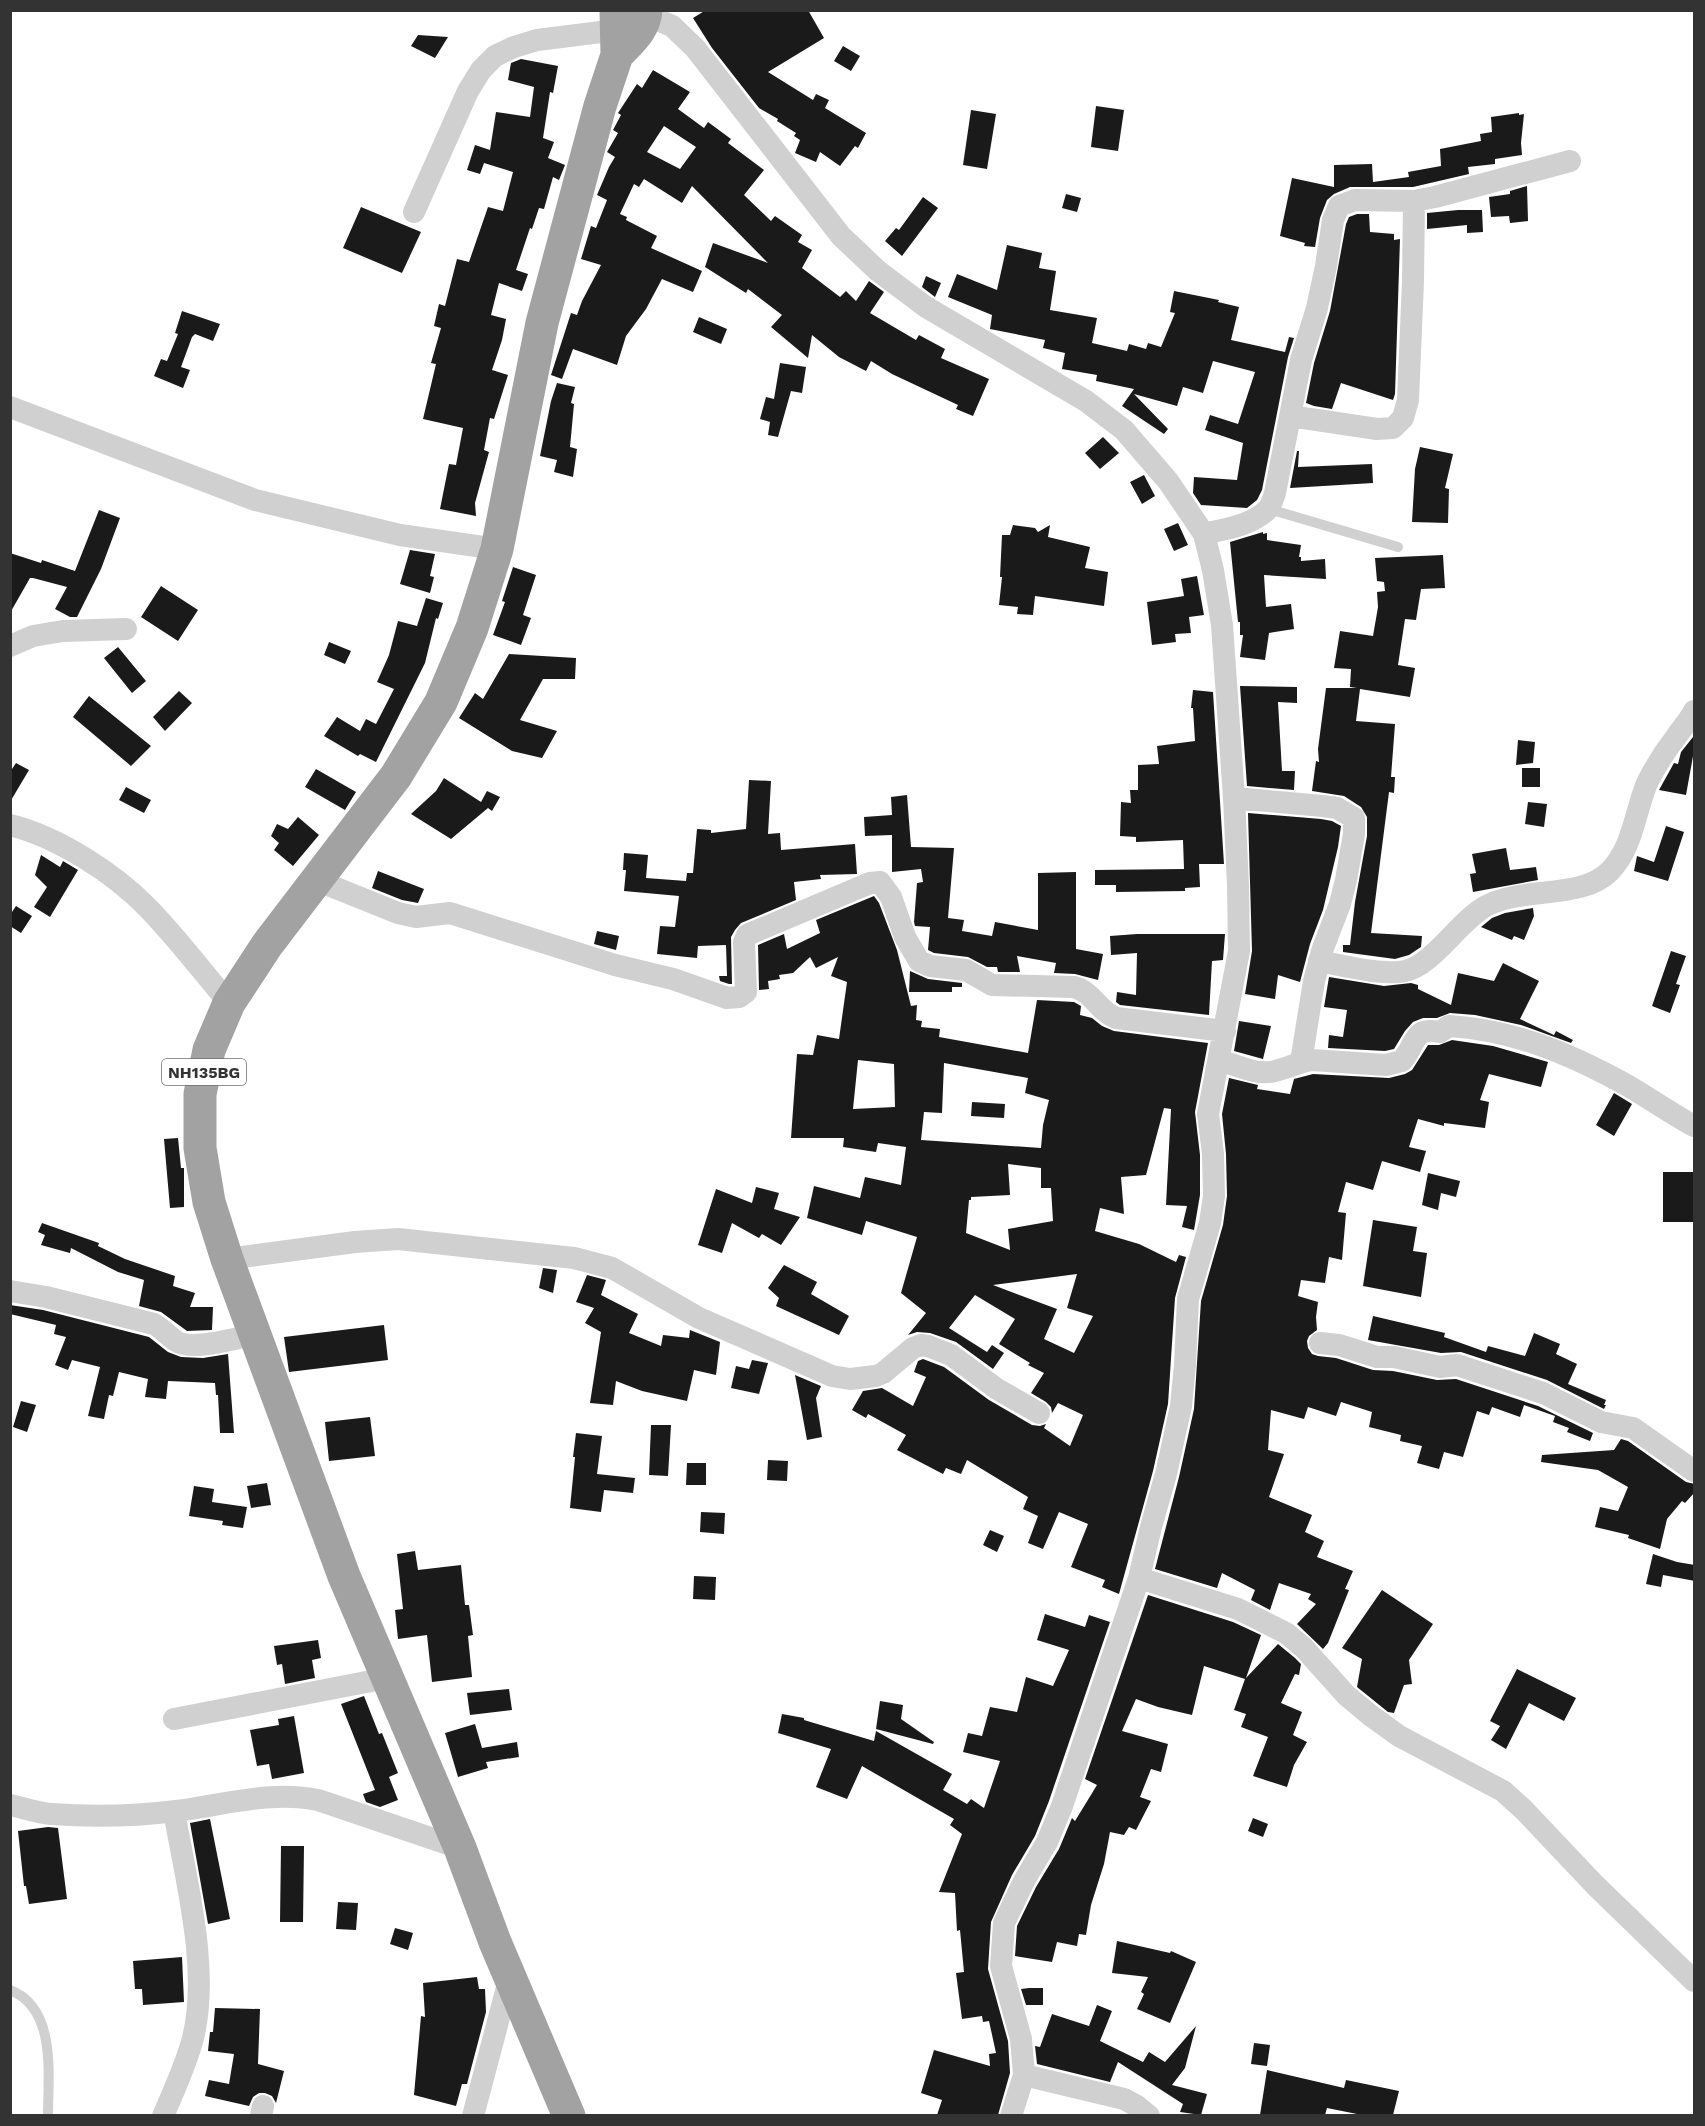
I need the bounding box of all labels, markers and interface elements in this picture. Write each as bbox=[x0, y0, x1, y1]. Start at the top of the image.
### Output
road number: NH135BG bbox=[162, 1059, 246, 1085]

